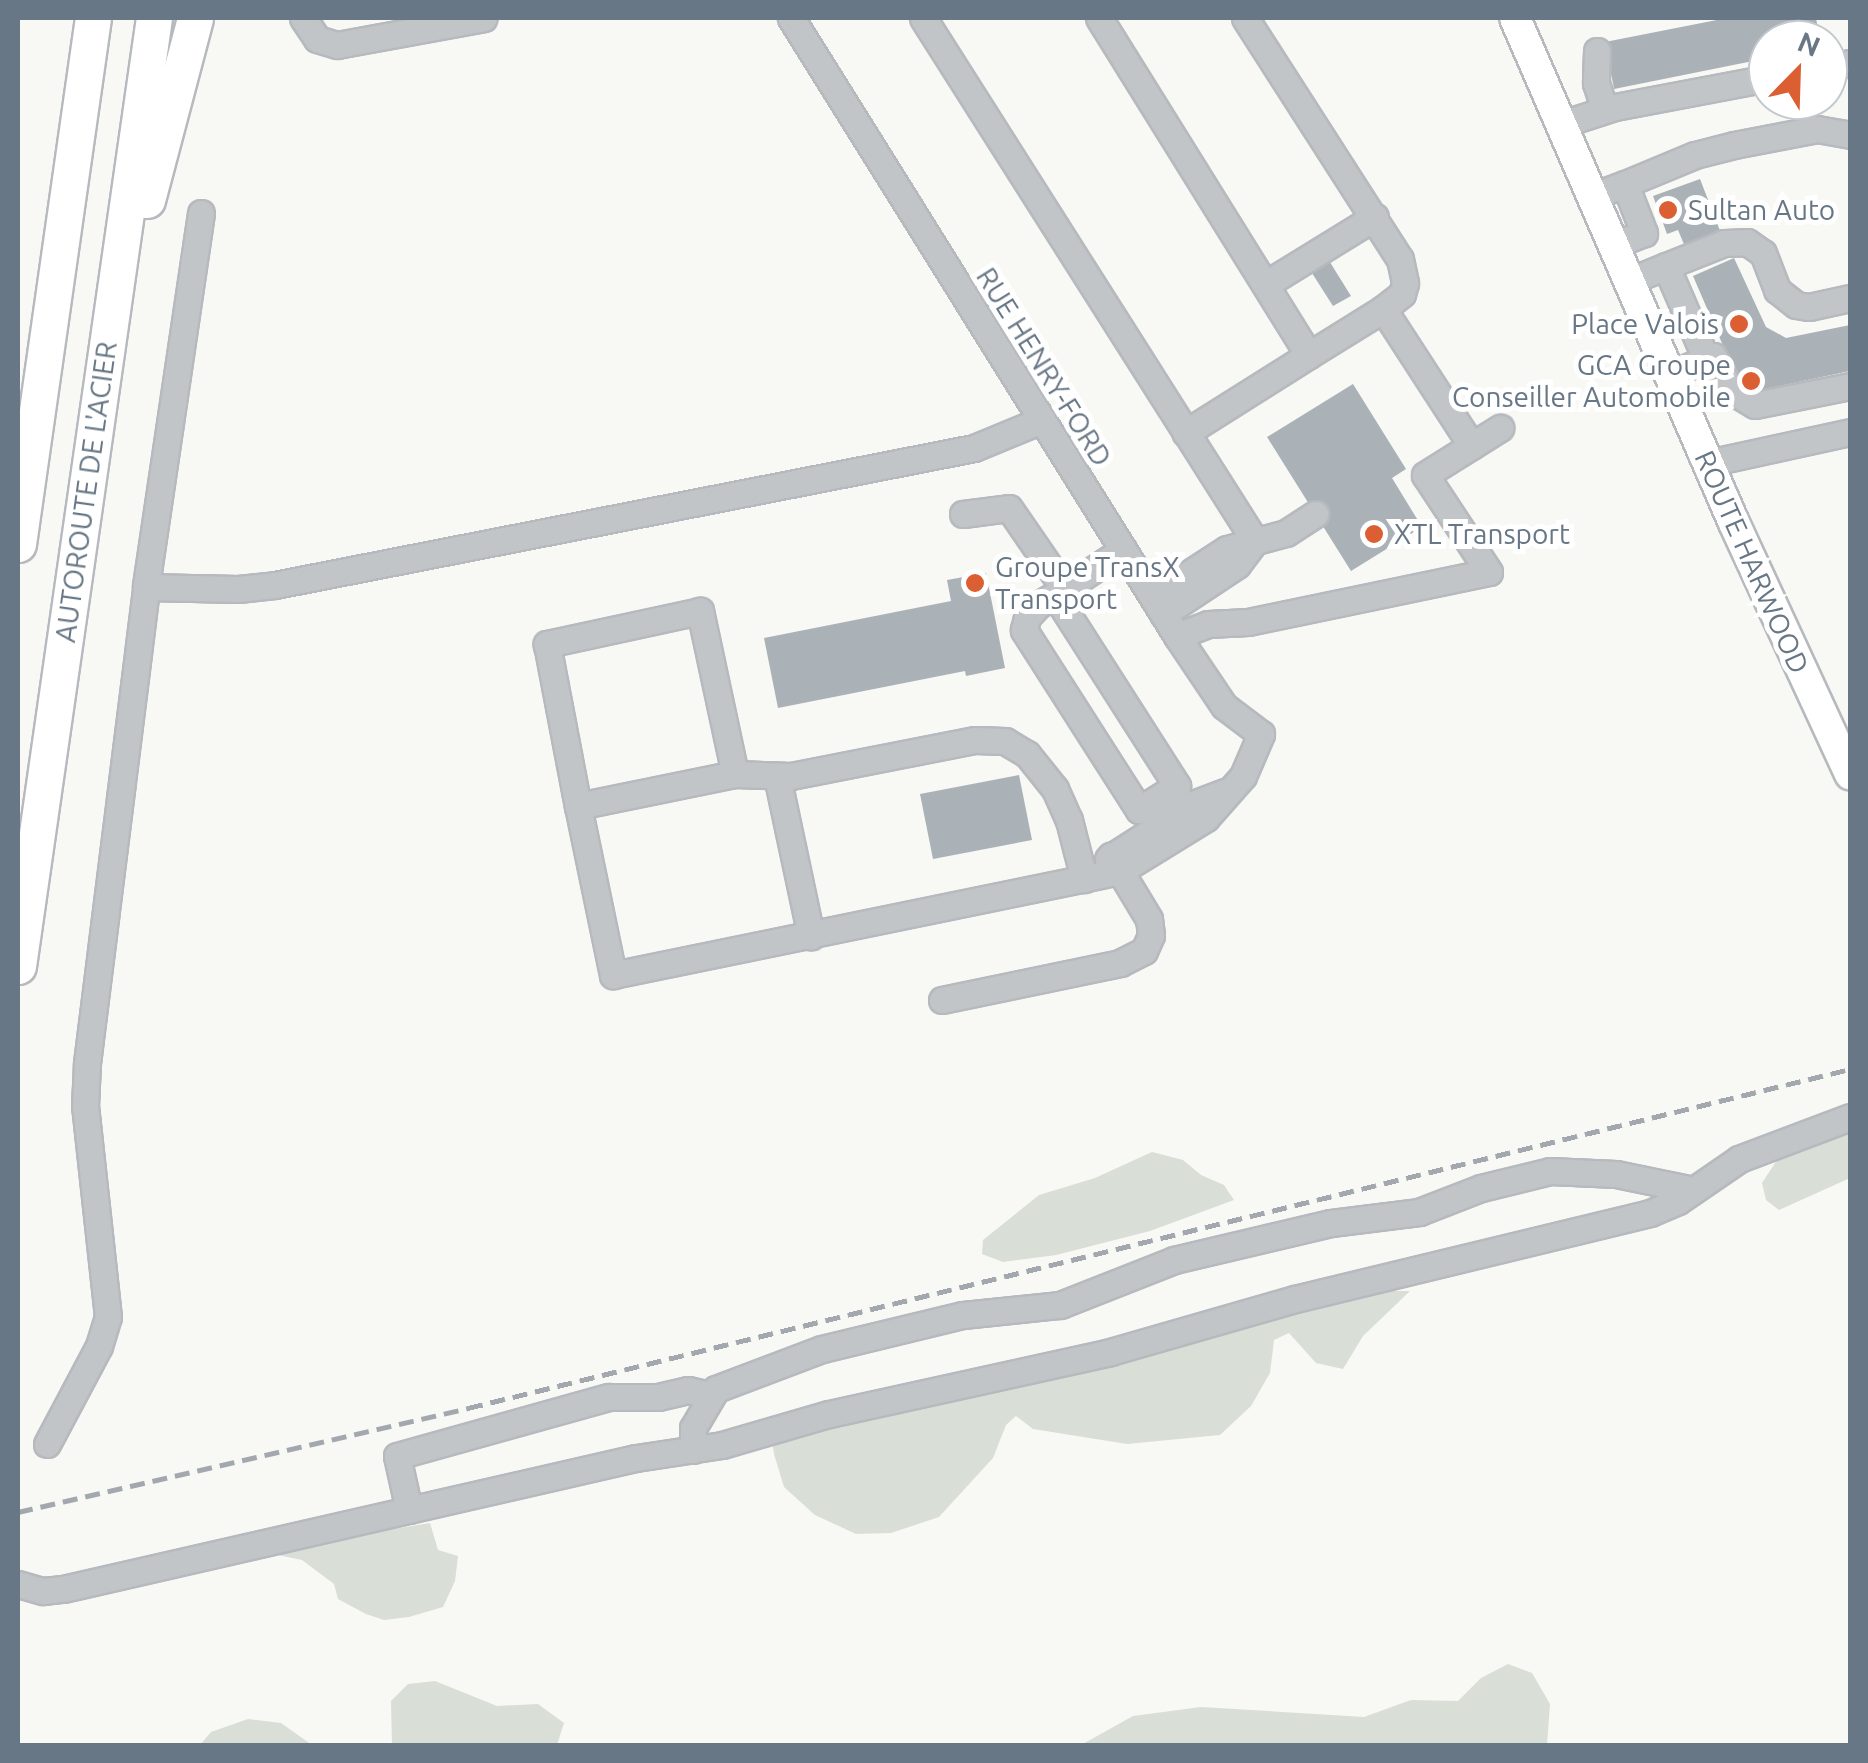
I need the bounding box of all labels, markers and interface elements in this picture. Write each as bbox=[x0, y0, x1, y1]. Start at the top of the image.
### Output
north arrow bbox=[1748, 20, 1848, 120]
text: N bbox=[1793, 25, 1825, 62]
place label: Sultan Auto bbox=[1688, 193, 1835, 227]
marker: Sultan Auto bbox=[1657, 199, 1679, 221]
street label: RUE HENRY-FORD bbox=[969, 261, 1119, 473]
place label: Place Valois bbox=[1571, 307, 1719, 341]
marker: Place Valois bbox=[1728, 313, 1750, 335]
street label: AUTOROUTE DE L'ACIER bbox=[48, 339, 124, 645]
place label: GCA Groupe Conseiller Automobile bbox=[1452, 348, 1731, 414]
marker: GCA Groupe Conseiller Automobile bbox=[1740, 370, 1762, 392]
street label: ROUTE HARWOOD bbox=[1688, 445, 1816, 679]
place label: XTL Transport bbox=[1394, 517, 1570, 551]
marker: XTL Transport bbox=[1363, 523, 1385, 545]
place label: Groupe TransX Transport bbox=[995, 550, 1180, 616]
marker: Groupe TransX Transport bbox=[964, 572, 986, 594]

